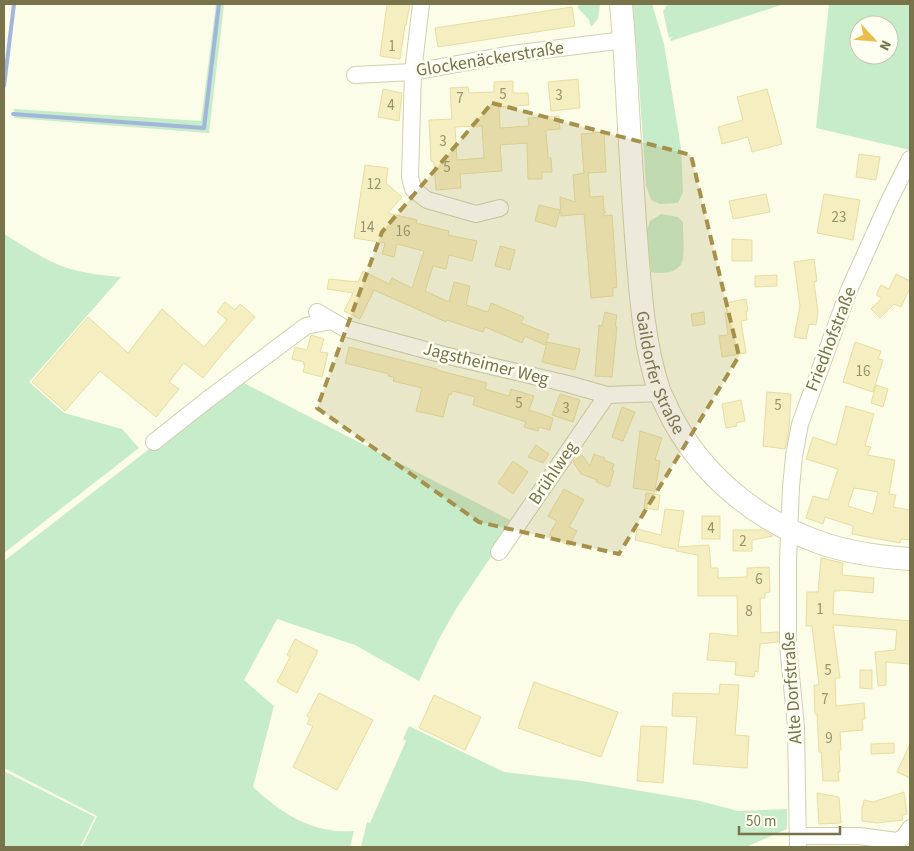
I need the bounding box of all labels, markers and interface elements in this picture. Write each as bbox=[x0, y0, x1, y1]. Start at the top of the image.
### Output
north arrow bbox=[849, 15, 899, 65]
street label: Glockenäckerstraße bbox=[414, 35, 566, 83]
house number: 1 bbox=[388, 36, 396, 57]
text: N bbox=[874, 37, 896, 54]
house number: 5 bbox=[499, 84, 507, 105]
house number: 3 bbox=[555, 85, 563, 106]
house number: 7 bbox=[456, 88, 464, 109]
house number: 4 bbox=[387, 95, 395, 116]
house number: 3 bbox=[439, 131, 447, 152]
house number: 5 bbox=[443, 157, 451, 178]
house number: 12 bbox=[367, 174, 381, 195]
house number: 23 bbox=[832, 207, 846, 228]
house number: 14 bbox=[360, 217, 375, 238]
house number: 16 bbox=[396, 221, 410, 242]
street label: Friedhofstraße bbox=[800, 283, 862, 395]
street label: Gaildorfer Straße bbox=[630, 309, 691, 439]
street label: Jagstheimer Weg bbox=[420, 336, 552, 392]
house number: 16 bbox=[856, 361, 870, 382]
house number: 5 bbox=[515, 393, 523, 414]
house number: 5 bbox=[774, 395, 782, 416]
house number: 3 bbox=[562, 398, 570, 419]
street label: Brühlweg bbox=[523, 436, 583, 510]
house number: 4 bbox=[707, 518, 715, 539]
house number: 2 bbox=[739, 531, 747, 552]
house number: 6 bbox=[755, 569, 763, 590]
house number: 1 bbox=[816, 599, 824, 620]
house number: 8 bbox=[745, 601, 753, 622]
street label: Alte Dorfstraße bbox=[776, 631, 808, 745]
house number: 5 bbox=[824, 660, 832, 681]
house number: 7 bbox=[821, 689, 829, 710]
house number: 9 bbox=[825, 728, 833, 749]
scale bar bbox=[739, 804, 840, 836]
text: 50 m bbox=[746, 811, 776, 832]

